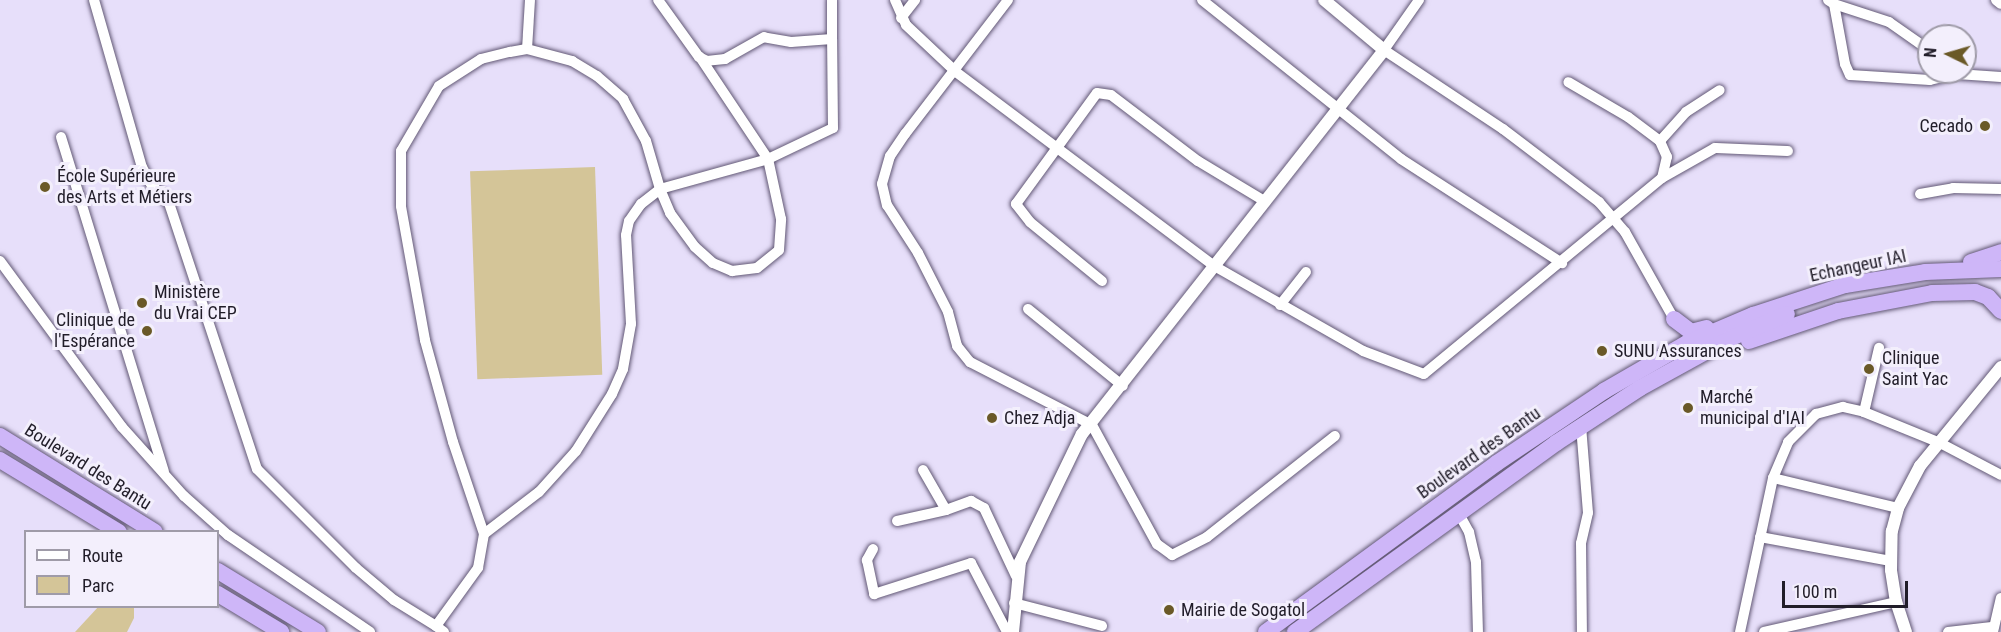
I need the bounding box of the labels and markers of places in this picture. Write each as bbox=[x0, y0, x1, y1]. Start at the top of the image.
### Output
place label: Cecado bbox=[1919, 115, 1973, 137]
marker: Cecado bbox=[1978, 119, 1992, 133]
place label: École Supérieure des Arts et Métiers bbox=[57, 166, 192, 208]
marker: École Supérieure des Arts et Métiers bbox=[38, 180, 52, 194]
place label: Ministère du Vrai CEP bbox=[154, 282, 237, 324]
marker: Ministère du Vrai CEP bbox=[135, 296, 149, 310]
place label: Clinique de l'Espérance bbox=[54, 310, 135, 352]
marker: Clinique de l'Espérance bbox=[140, 324, 154, 338]
place label: SUNU Assurances bbox=[1614, 340, 1742, 362]
marker: SUNU Assurances bbox=[1595, 344, 1609, 358]
place label: Clinique Saint Yac bbox=[1882, 348, 1948, 391]
marker: Clinique Saint Yac bbox=[1860, 360, 1878, 378]
place label: Marché municipal d'IAI bbox=[1700, 387, 1805, 430]
marker: Marché municipal d'IAI bbox=[1681, 401, 1695, 415]
place label: Chez Adja bbox=[1004, 407, 1075, 429]
marker: Chez Adja bbox=[985, 411, 999, 425]
place label: Mairie de Sogatol bbox=[1181, 599, 1305, 621]
marker: Mairie de Sogatol bbox=[1162, 603, 1176, 617]

